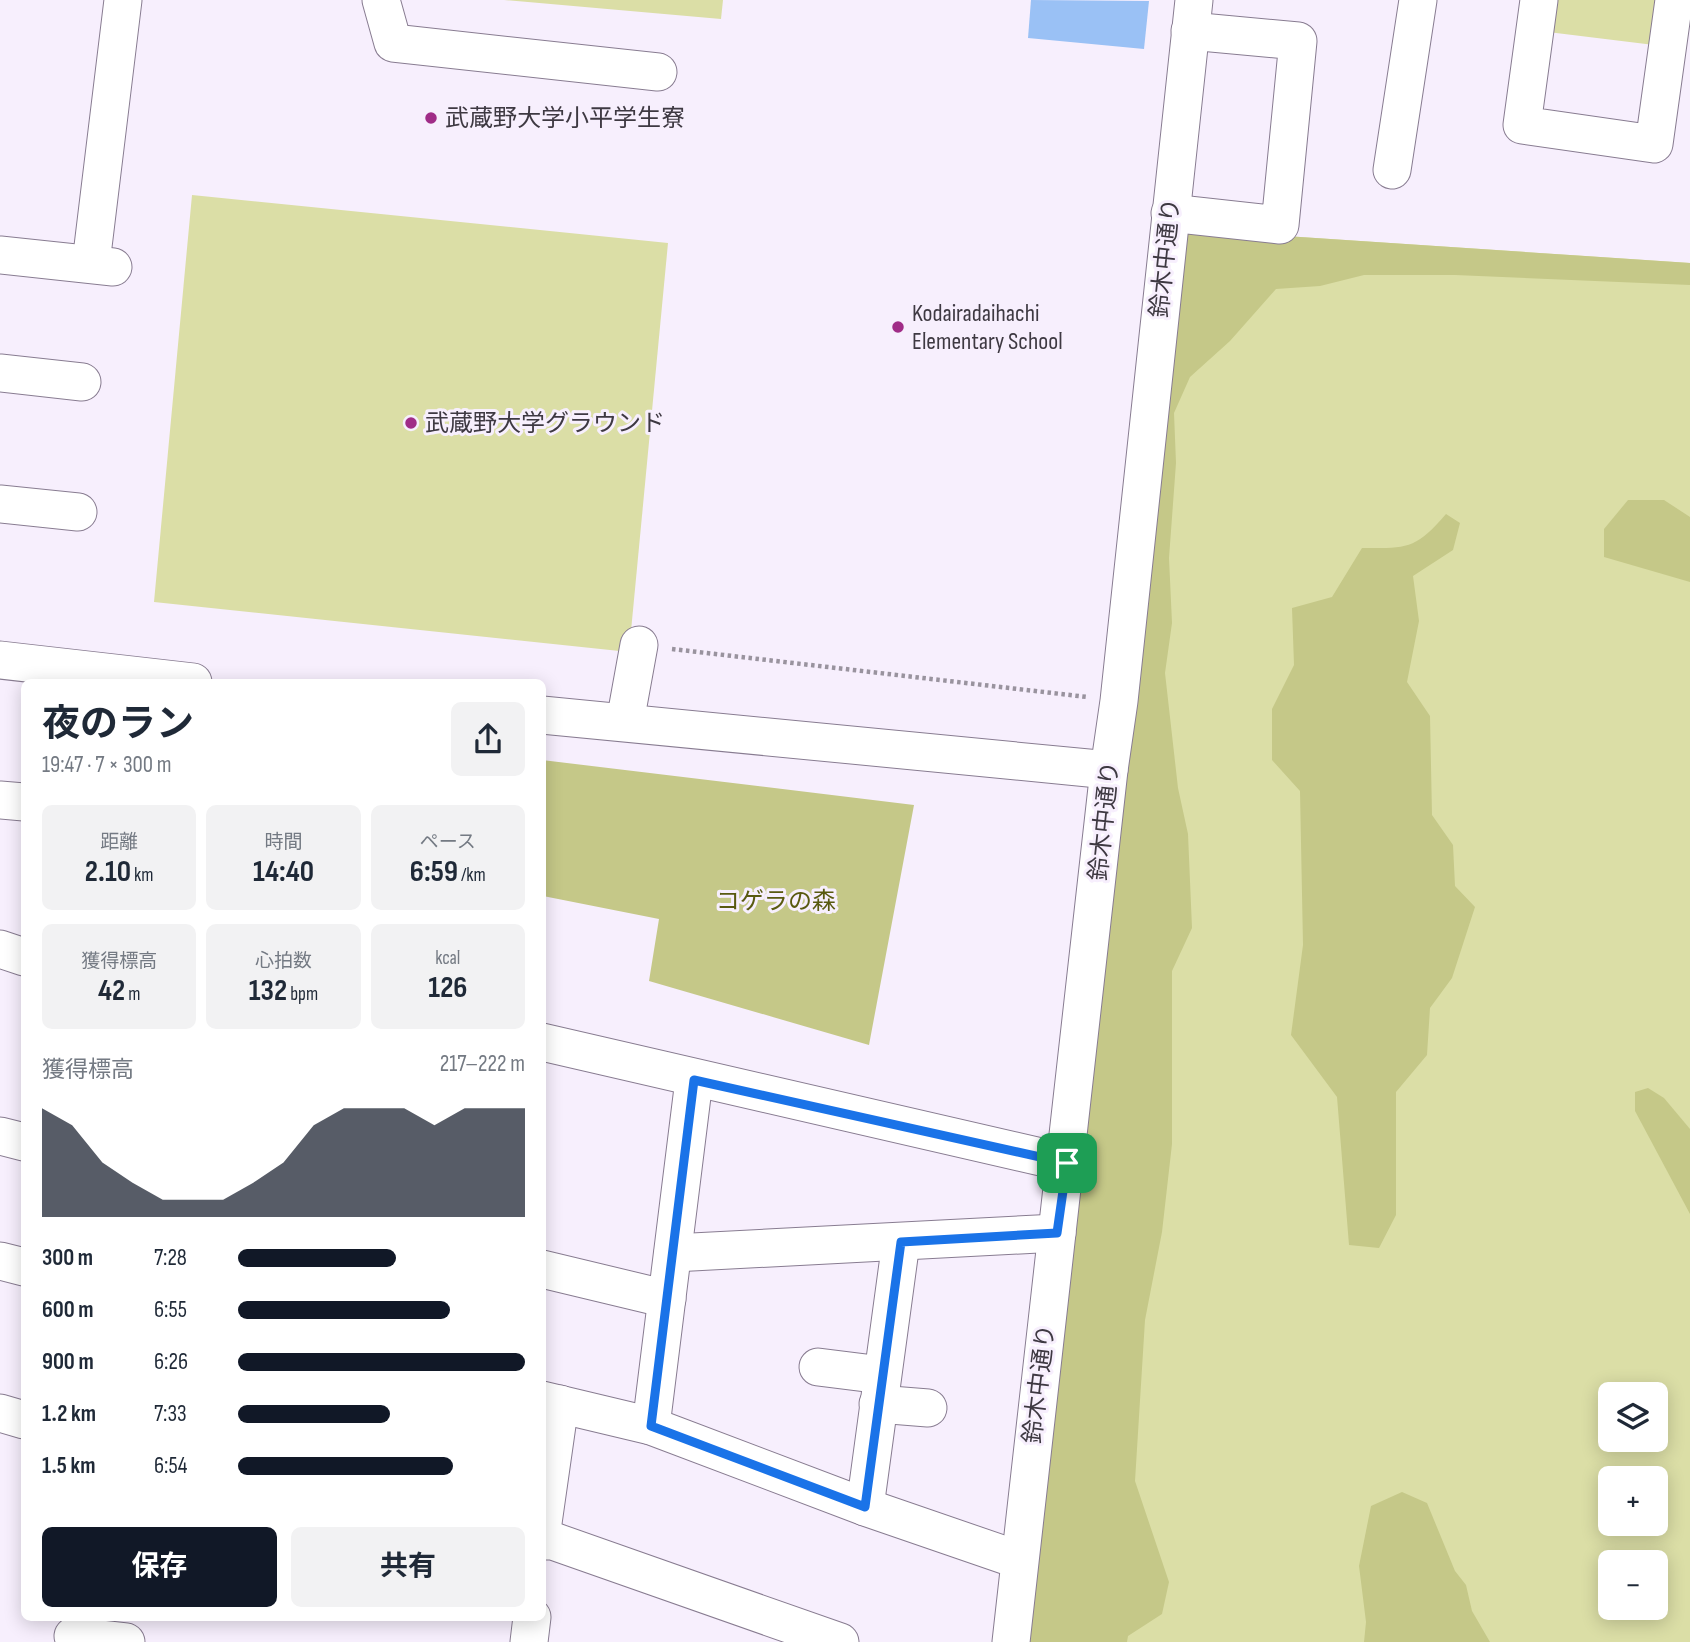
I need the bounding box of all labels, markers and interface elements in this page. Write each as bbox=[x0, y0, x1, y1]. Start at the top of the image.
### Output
place label: 武蔵野大学小平学生寮 bbox=[445, 104, 685, 133]
marker: 武蔵野大学小平学生寮 bbox=[423, 110, 439, 126]
street label: 鈴木中通り bbox=[1145, 197, 1186, 319]
place label: Kodairadaihachi Elementary School bbox=[912, 299, 1063, 356]
marker: Kodairadaihachi Elementary School bbox=[890, 319, 906, 335]
place label: 武蔵野大学グラウンド bbox=[425, 409, 665, 438]
marker: 武蔵野大学グラウンド bbox=[403, 415, 419, 431]
text: 夜のラン bbox=[42, 702, 194, 747]
button: share bbox=[451, 702, 525, 776]
text: 19:47 · 7 × 300 m bbox=[42, 751, 171, 779]
street label: 鈴木中通り bbox=[1084, 760, 1125, 882]
text: 距離 bbox=[100, 831, 138, 854]
text: 時間 bbox=[264, 831, 303, 854]
text: ペース bbox=[420, 831, 476, 854]
text: 2.10 bbox=[85, 854, 131, 890]
text: 14:40 bbox=[253, 854, 314, 890]
text: 6:59 bbox=[410, 854, 458, 890]
text: km bbox=[131, 864, 154, 887]
text: /km bbox=[458, 864, 486, 887]
park label: コゲラの森 bbox=[716, 887, 836, 916]
text: kcal bbox=[435, 947, 460, 970]
text: 獲得標高 bbox=[81, 950, 157, 973]
text: 心拍数 bbox=[255, 950, 312, 973]
text: 126 bbox=[428, 970, 468, 1006]
text: 42 bbox=[98, 973, 125, 1009]
text: 132 bbox=[249, 973, 287, 1009]
text: m bbox=[125, 983, 140, 1006]
text: bpm bbox=[287, 983, 318, 1006]
text: 217–222 m bbox=[440, 1050, 525, 1078]
text: 獲得標高 bbox=[42, 1056, 134, 1084]
pin bbox=[1037, 1133, 1097, 1193]
icon: arrive bbox=[1048, 1144, 1086, 1182]
text: 300 m bbox=[42, 1244, 93, 1272]
text: 7:28 bbox=[154, 1244, 187, 1272]
text: 600 m bbox=[42, 1296, 94, 1324]
text: 6:55 bbox=[154, 1296, 187, 1324]
street label: 鈴木中通り bbox=[1018, 1323, 1061, 1445]
text: 900 m bbox=[42, 1348, 94, 1376]
text: 6:26 bbox=[154, 1348, 188, 1376]
map controls bbox=[1598, 1382, 1668, 1620]
button: layers bbox=[1598, 1382, 1668, 1452]
text: 1.2 km bbox=[42, 1400, 96, 1428]
text: 7:33 bbox=[154, 1400, 187, 1428]
text: 1.5 km bbox=[42, 1452, 95, 1480]
text: 6:54 bbox=[154, 1452, 187, 1480]
button: + bbox=[1598, 1466, 1668, 1536]
button: 保存 bbox=[42, 1527, 277, 1607]
button: 共有 bbox=[291, 1527, 525, 1607]
button: − bbox=[1598, 1550, 1668, 1620]

